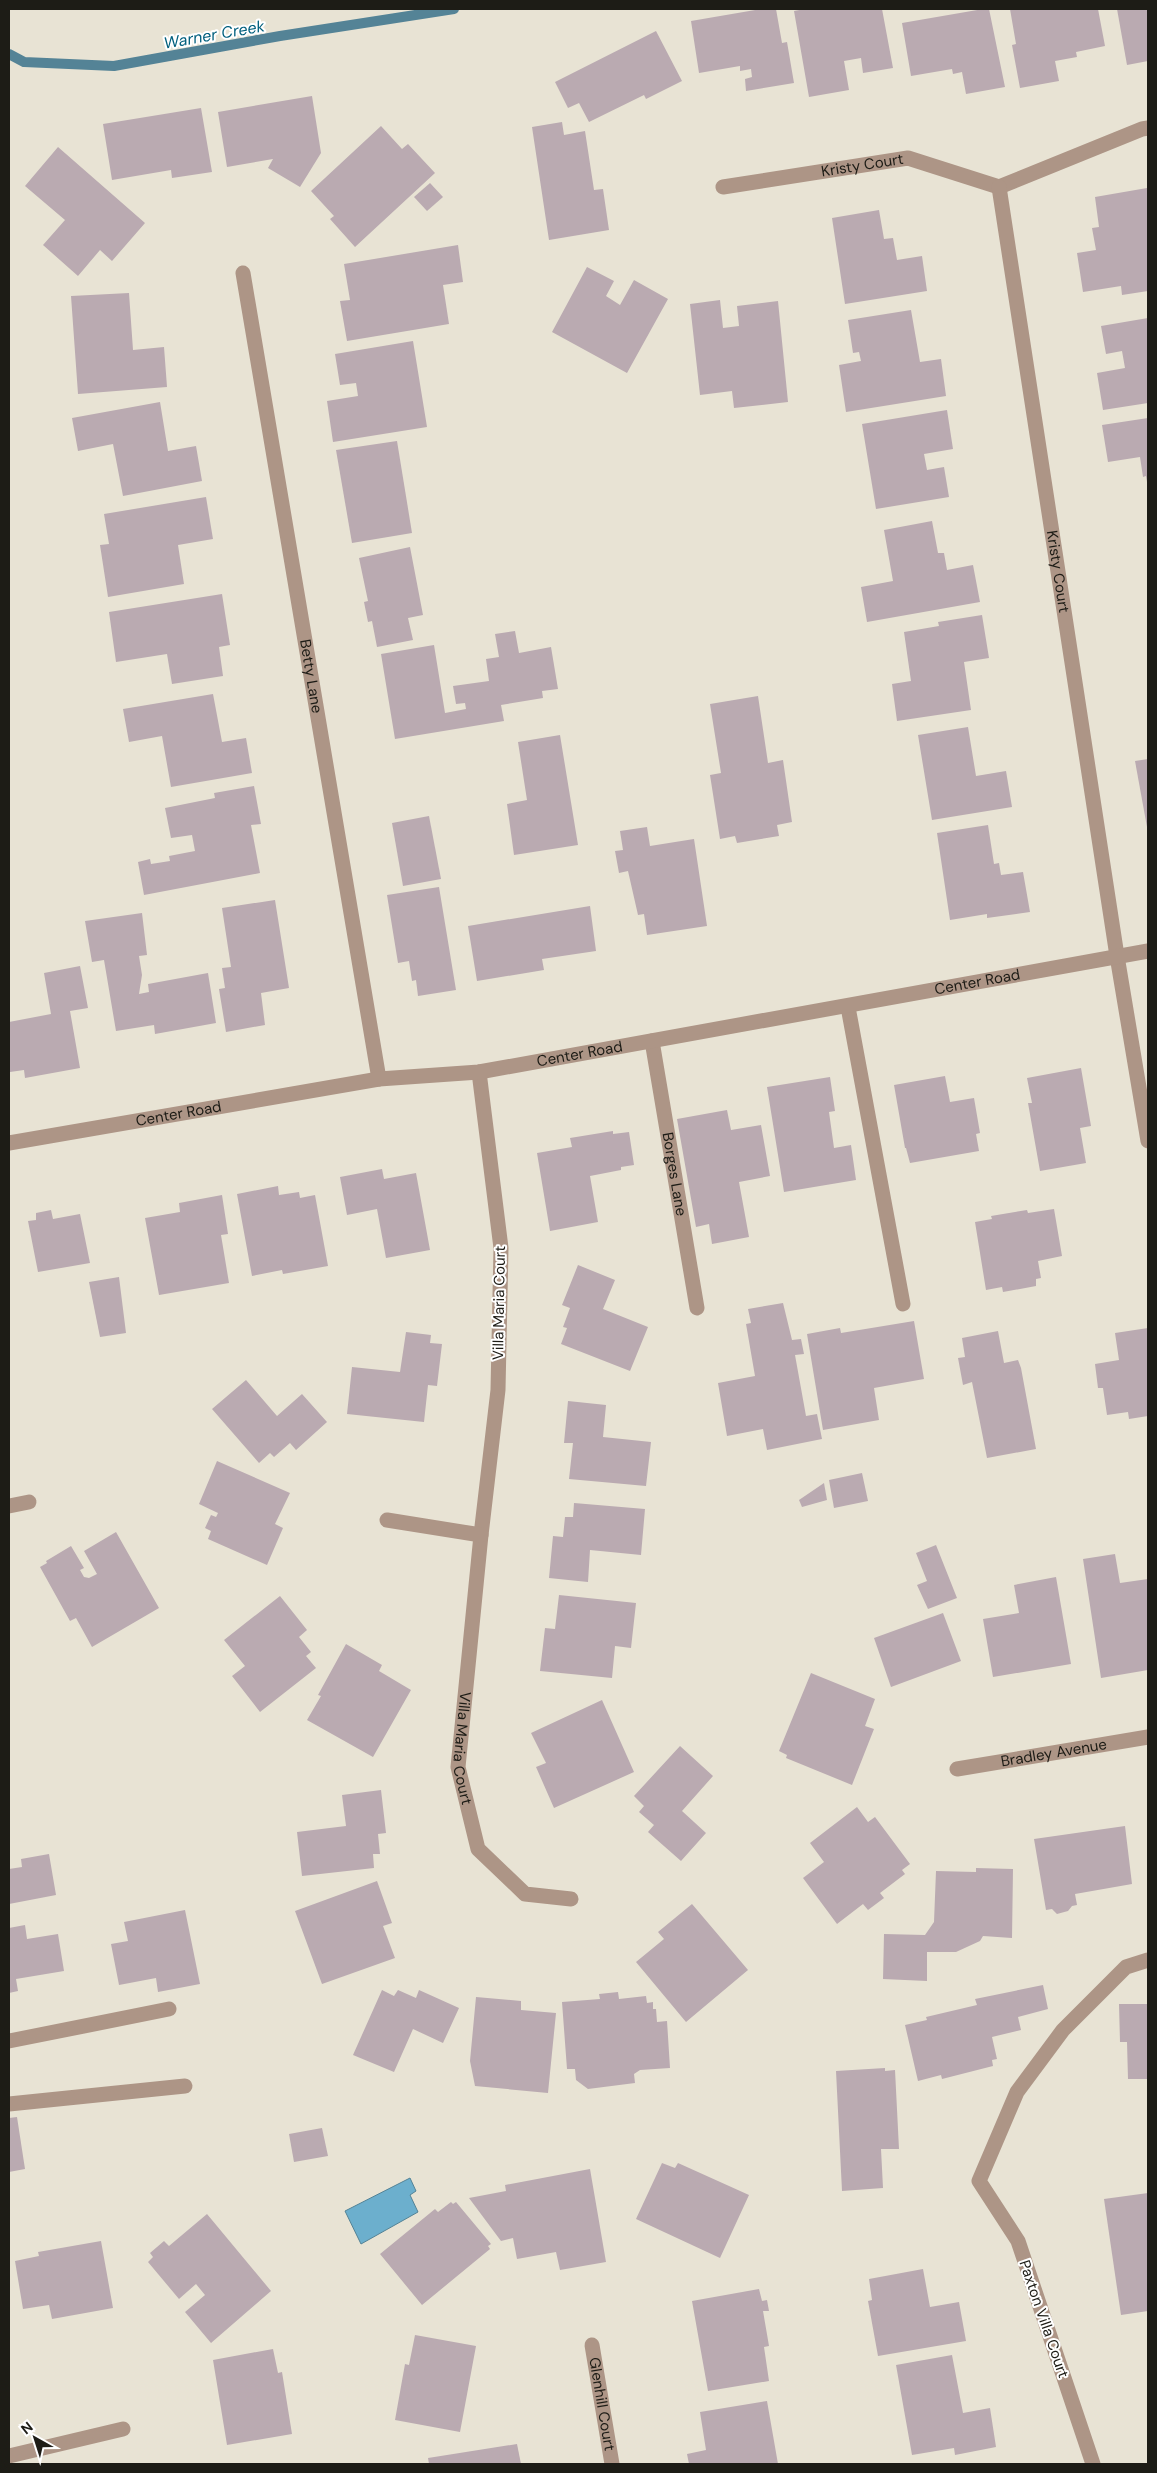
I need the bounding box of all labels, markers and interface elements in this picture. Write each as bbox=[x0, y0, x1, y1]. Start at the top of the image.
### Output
water label: Warner Creek bbox=[162, 15, 267, 54]
street label: Kristy Court bbox=[820, 149, 905, 181]
street label: Kristy Court bbox=[1042, 529, 1074, 614]
street label: Betty Lane bbox=[295, 638, 327, 715]
street label: Center Road bbox=[933, 964, 1022, 999]
street label: Center Road bbox=[535, 1036, 624, 1071]
street label: Center Road bbox=[134, 1096, 223, 1131]
street label: Borges Lane bbox=[658, 1131, 691, 1218]
street label: Villa Maria Court bbox=[488, 1246, 510, 1360]
street label: Villa Maria Court bbox=[448, 1691, 477, 1807]
street label: Bradley Avenue bbox=[999, 1734, 1108, 1772]
street label: Paxton Villa Court bbox=[1014, 2257, 1074, 2381]
street label: Glenhill Court bbox=[584, 2356, 620, 2453]
north arrow bbox=[10, 2413, 60, 2463]
text: N bbox=[17, 2418, 36, 2438]

